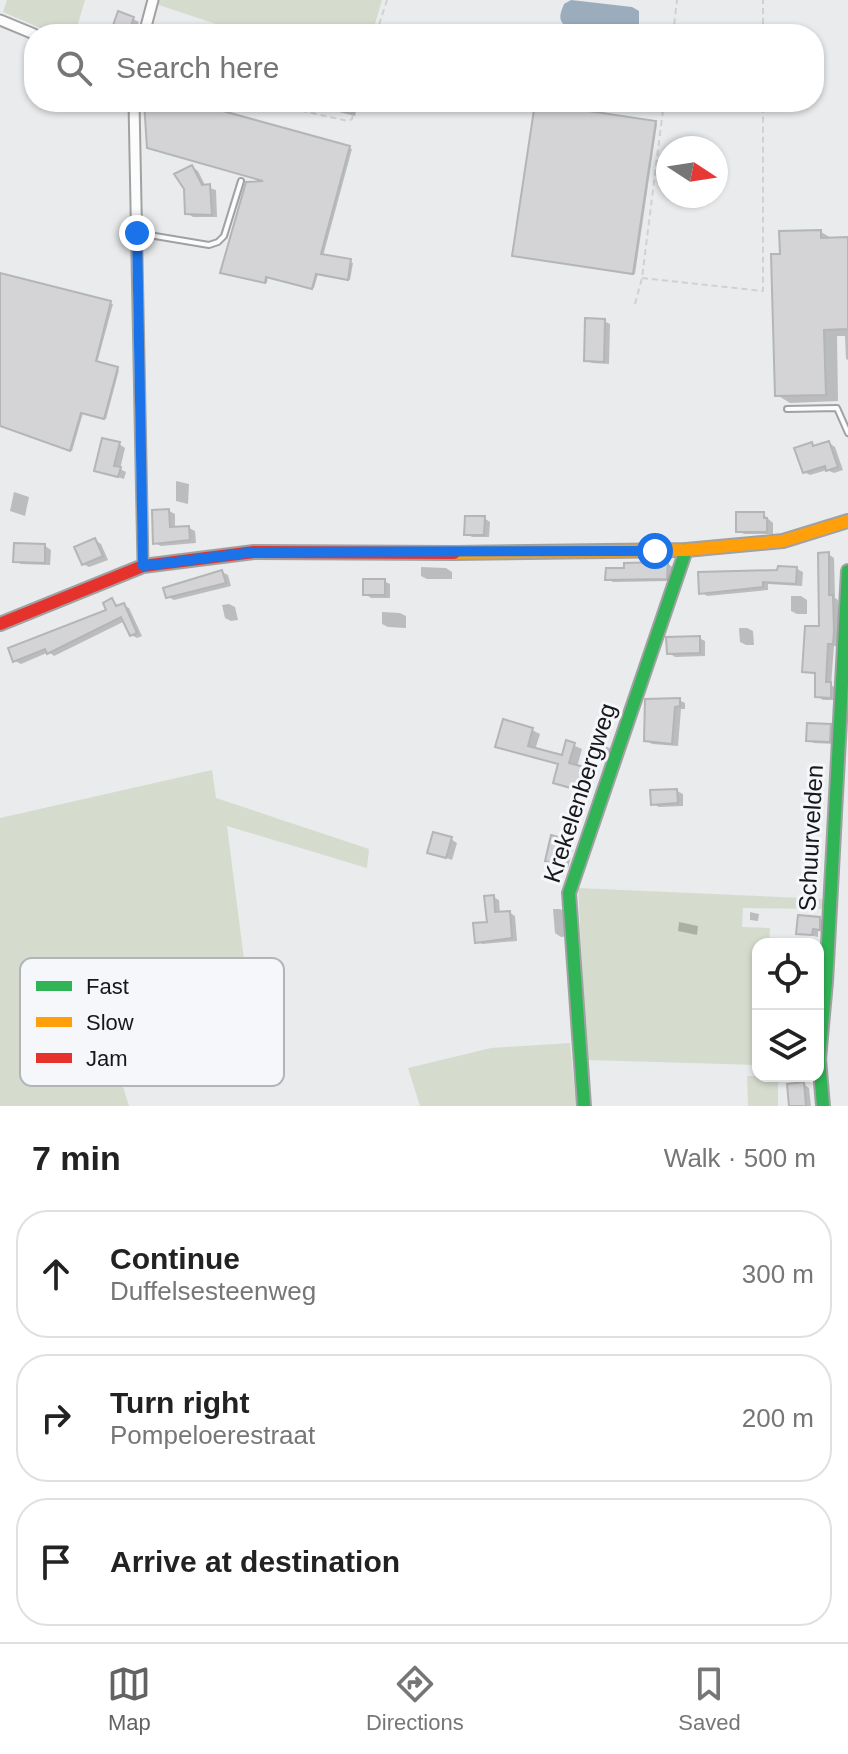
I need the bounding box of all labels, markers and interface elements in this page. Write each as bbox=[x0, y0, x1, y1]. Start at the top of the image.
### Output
search box bbox=[24, 24, 824, 112]
icon: search bbox=[52, 46, 96, 90]
text: Search here bbox=[116, 51, 279, 84]
north arrow bbox=[656, 136, 728, 208]
route end bbox=[119, 215, 155, 251]
route start bbox=[637, 533, 673, 569]
street label: Krekelenbergweg bbox=[538, 700, 621, 886]
street label: Schuurvelden bbox=[793, 764, 828, 912]
map controls bbox=[752, 938, 824, 1082]
button: locate bbox=[752, 938, 824, 1010]
legend bbox=[20, 958, 284, 1086]
text: Fast bbox=[86, 974, 129, 999]
text: Slow bbox=[86, 1010, 134, 1035]
button: layers bbox=[752, 1010, 824, 1082]
text: Jam bbox=[86, 1046, 128, 1071]
text: 7 min bbox=[32, 1139, 121, 1177]
text: Walk · 500 m bbox=[664, 1143, 816, 1173]
text: Continue bbox=[110, 1242, 240, 1275]
icon: ahead bbox=[34, 1252, 78, 1296]
text: 300 m bbox=[742, 1259, 814, 1289]
text: Duffelsesteenweg bbox=[110, 1276, 316, 1306]
text: Turn right bbox=[110, 1386, 249, 1419]
icon: right bbox=[34, 1396, 78, 1440]
text: 200 m bbox=[742, 1403, 814, 1433]
text: Pompeloerestraat bbox=[110, 1420, 315, 1450]
icon: arrive bbox=[34, 1540, 78, 1584]
text: Arrive at destination bbox=[110, 1545, 400, 1578]
tab: Map bbox=[107, 1662, 151, 1736]
tab: Directions bbox=[366, 1662, 464, 1736]
tab: Saved bbox=[678, 1662, 741, 1736]

